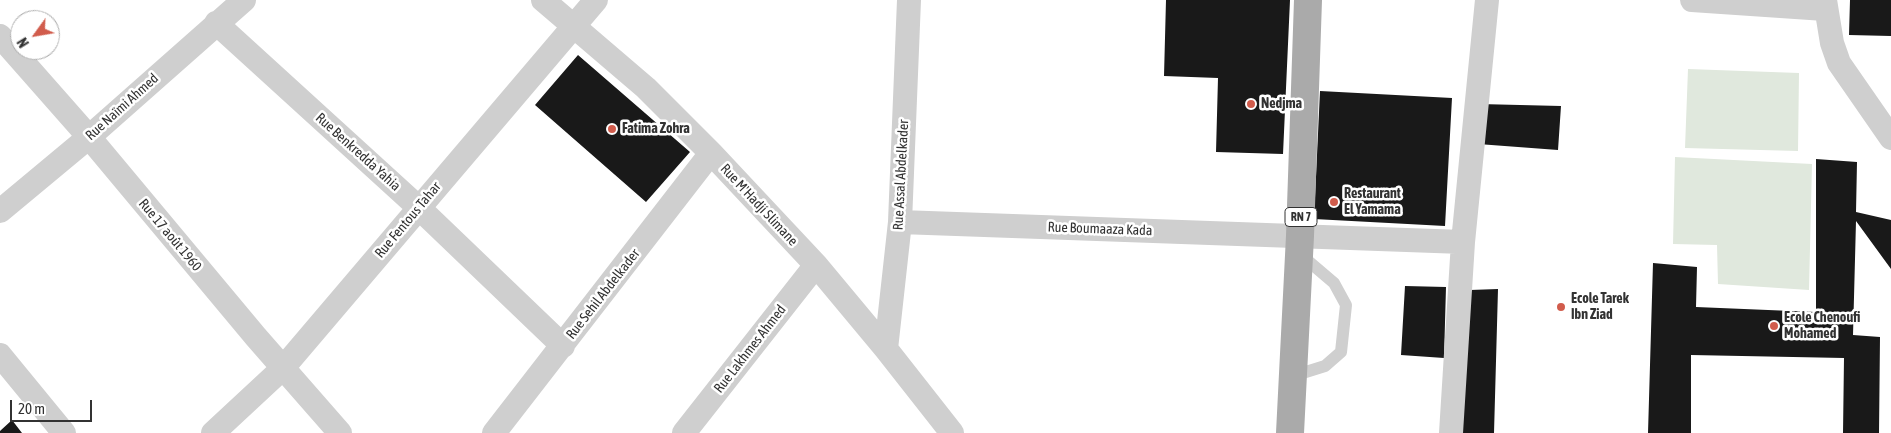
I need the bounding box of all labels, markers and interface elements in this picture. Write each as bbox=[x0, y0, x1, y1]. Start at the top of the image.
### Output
north arrow bbox=[10, 10, 60, 60]
text: N bbox=[14, 35, 32, 50]
street label: Rue Naïmi Ahmed bbox=[82, 70, 162, 144]
place label: Nedjma bbox=[1261, 96, 1302, 112]
marker: Nedjma bbox=[1245, 98, 1257, 110]
street label: Rue Benkredda Yahia bbox=[312, 109, 404, 195]
street label: Rue Assal Abdelkader bbox=[890, 119, 912, 231]
place label: Fatima Zohra bbox=[622, 121, 690, 137]
marker: Fatima Zohra bbox=[606, 123, 618, 135]
street label: Rue M'Hadji Slimane bbox=[717, 161, 801, 249]
street label: Rue Fentous Tahar bbox=[371, 179, 445, 261]
place label: Restaurant El Yamama bbox=[1344, 186, 1401, 218]
street label: Rue 17 août 1960 bbox=[135, 195, 205, 275]
marker: Restaurant El Yamama bbox=[1328, 196, 1340, 208]
road number: RN 7 bbox=[1285, 208, 1317, 226]
street label: Rue Boumaaza Kada bbox=[1047, 219, 1153, 239]
street label: Rue Sehil Abdelkader bbox=[563, 246, 643, 342]
place label: Ecole Tarek Ibn Ziad bbox=[1571, 291, 1629, 324]
marker: Ecole Tarek Ibn Ziad bbox=[1555, 301, 1567, 313]
street label: Rue Lakhmes Ahmed bbox=[710, 302, 790, 396]
place label: Ecole Chenoufi Mohamed bbox=[1784, 310, 1860, 342]
marker: Ecole Chenoufi Mohamed bbox=[1768, 320, 1780, 332]
scale bar bbox=[12, 390, 95, 422]
text: 20 m bbox=[18, 400, 45, 417]

